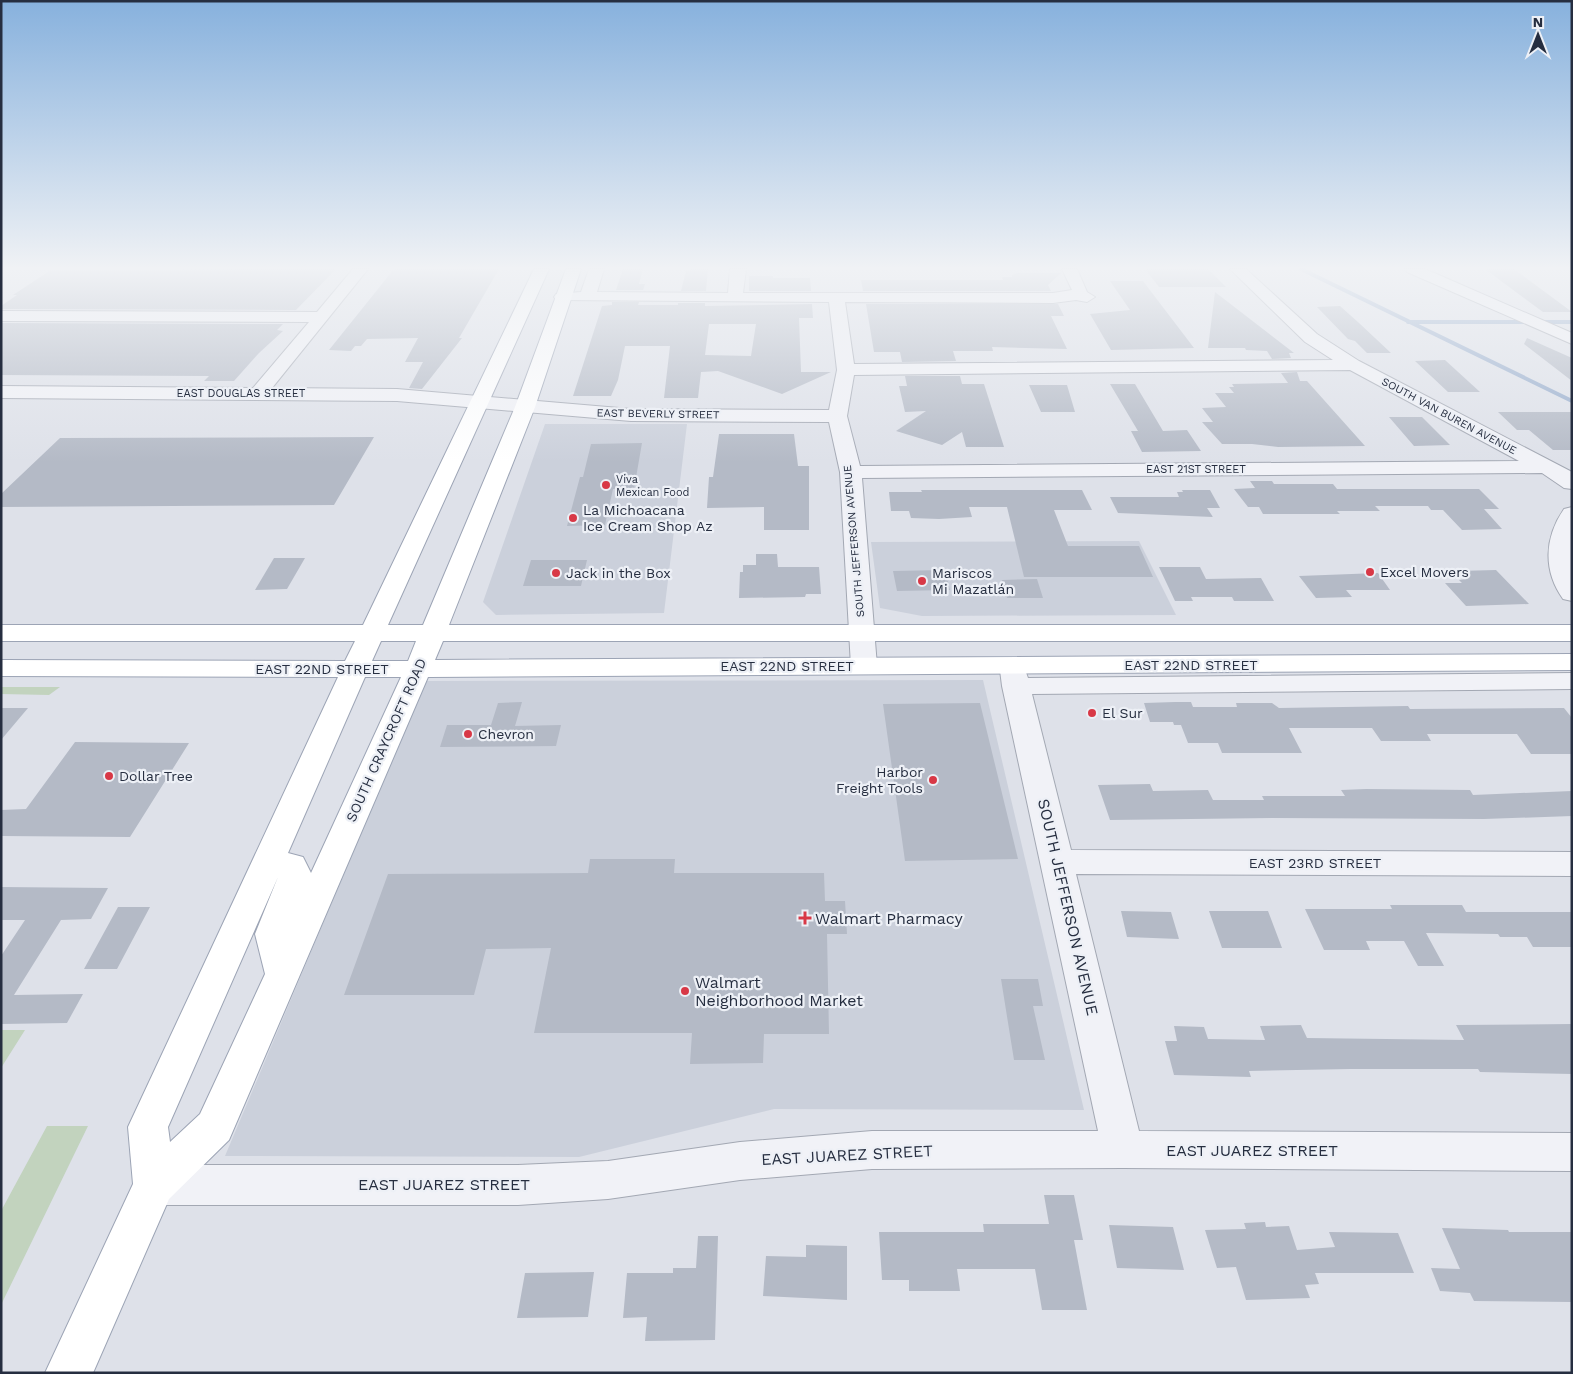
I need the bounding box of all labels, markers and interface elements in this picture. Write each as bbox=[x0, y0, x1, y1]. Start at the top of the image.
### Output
north arrow bbox=[1513, 10, 1563, 60]
text: N bbox=[1533, 14, 1543, 30]
street label: SOUTH VAN BUREN AVENUE bbox=[1379, 375, 1519, 457]
street label: EAST DOUGLAS STREET bbox=[177, 387, 306, 400]
street label: EAST BEVERLY STREET bbox=[596, 406, 720, 422]
street label: EAST 21ST STREET bbox=[1146, 463, 1246, 476]
street label: SOUTH JEFFERSON AVENUE bbox=[841, 464, 867, 618]
place label: Viva Mexican Food bbox=[616, 473, 689, 499]
marker: Viva Mexican Food bbox=[600, 479, 612, 491]
place label: La Michoacana Ice Cream Shop Az bbox=[583, 502, 713, 534]
marker: La Michoacana Ice Cream Shop Az bbox=[567, 512, 579, 524]
place label: Excel Movers bbox=[1380, 564, 1469, 580]
place label: Jack in the Box bbox=[566, 565, 671, 581]
place label: Mariscos Mi Mazatlán bbox=[932, 565, 1014, 597]
marker: Excel Movers bbox=[1364, 566, 1376, 578]
marker: Jack in the Box bbox=[550, 567, 562, 579]
marker: Mariscos Mi Mazatlán bbox=[916, 575, 928, 587]
street label: SOUTH CRAYCROFT ROAD bbox=[343, 656, 429, 824]
street label: EAST 22ND STREET bbox=[1124, 657, 1258, 673]
street label: EAST 22ND STREET bbox=[720, 658, 854, 674]
street label: EAST 22ND STREET bbox=[255, 661, 389, 677]
place label: El Sur bbox=[1102, 705, 1143, 721]
marker: El Sur bbox=[1086, 707, 1098, 719]
place label: Chevron bbox=[478, 726, 534, 742]
marker: Chevron bbox=[462, 728, 474, 740]
place label: Harbor Freight Tools bbox=[836, 764, 923, 796]
place label: Dollar Tree bbox=[119, 768, 193, 784]
marker: Dollar Tree bbox=[103, 770, 115, 782]
marker: Harbor Freight Tools bbox=[927, 774, 939, 786]
street label: SOUTH JEFFERSON AVENUE bbox=[1034, 797, 1102, 1017]
street label: EAST 23RD STREET bbox=[1249, 855, 1382, 871]
place label: Walmart Pharmacy bbox=[815, 909, 963, 928]
marker: Walmart Pharmacy bbox=[799, 912, 811, 924]
place label: Walmart Neighborhood Market bbox=[695, 973, 863, 1010]
marker: Walmart Neighborhood Market bbox=[679, 985, 691, 997]
street label: EAST JUAREZ STREET bbox=[761, 1141, 934, 1169]
street label: EAST JUAREZ STREET bbox=[1166, 1141, 1338, 1160]
street label: EAST JUAREZ STREET bbox=[358, 1175, 530, 1194]

